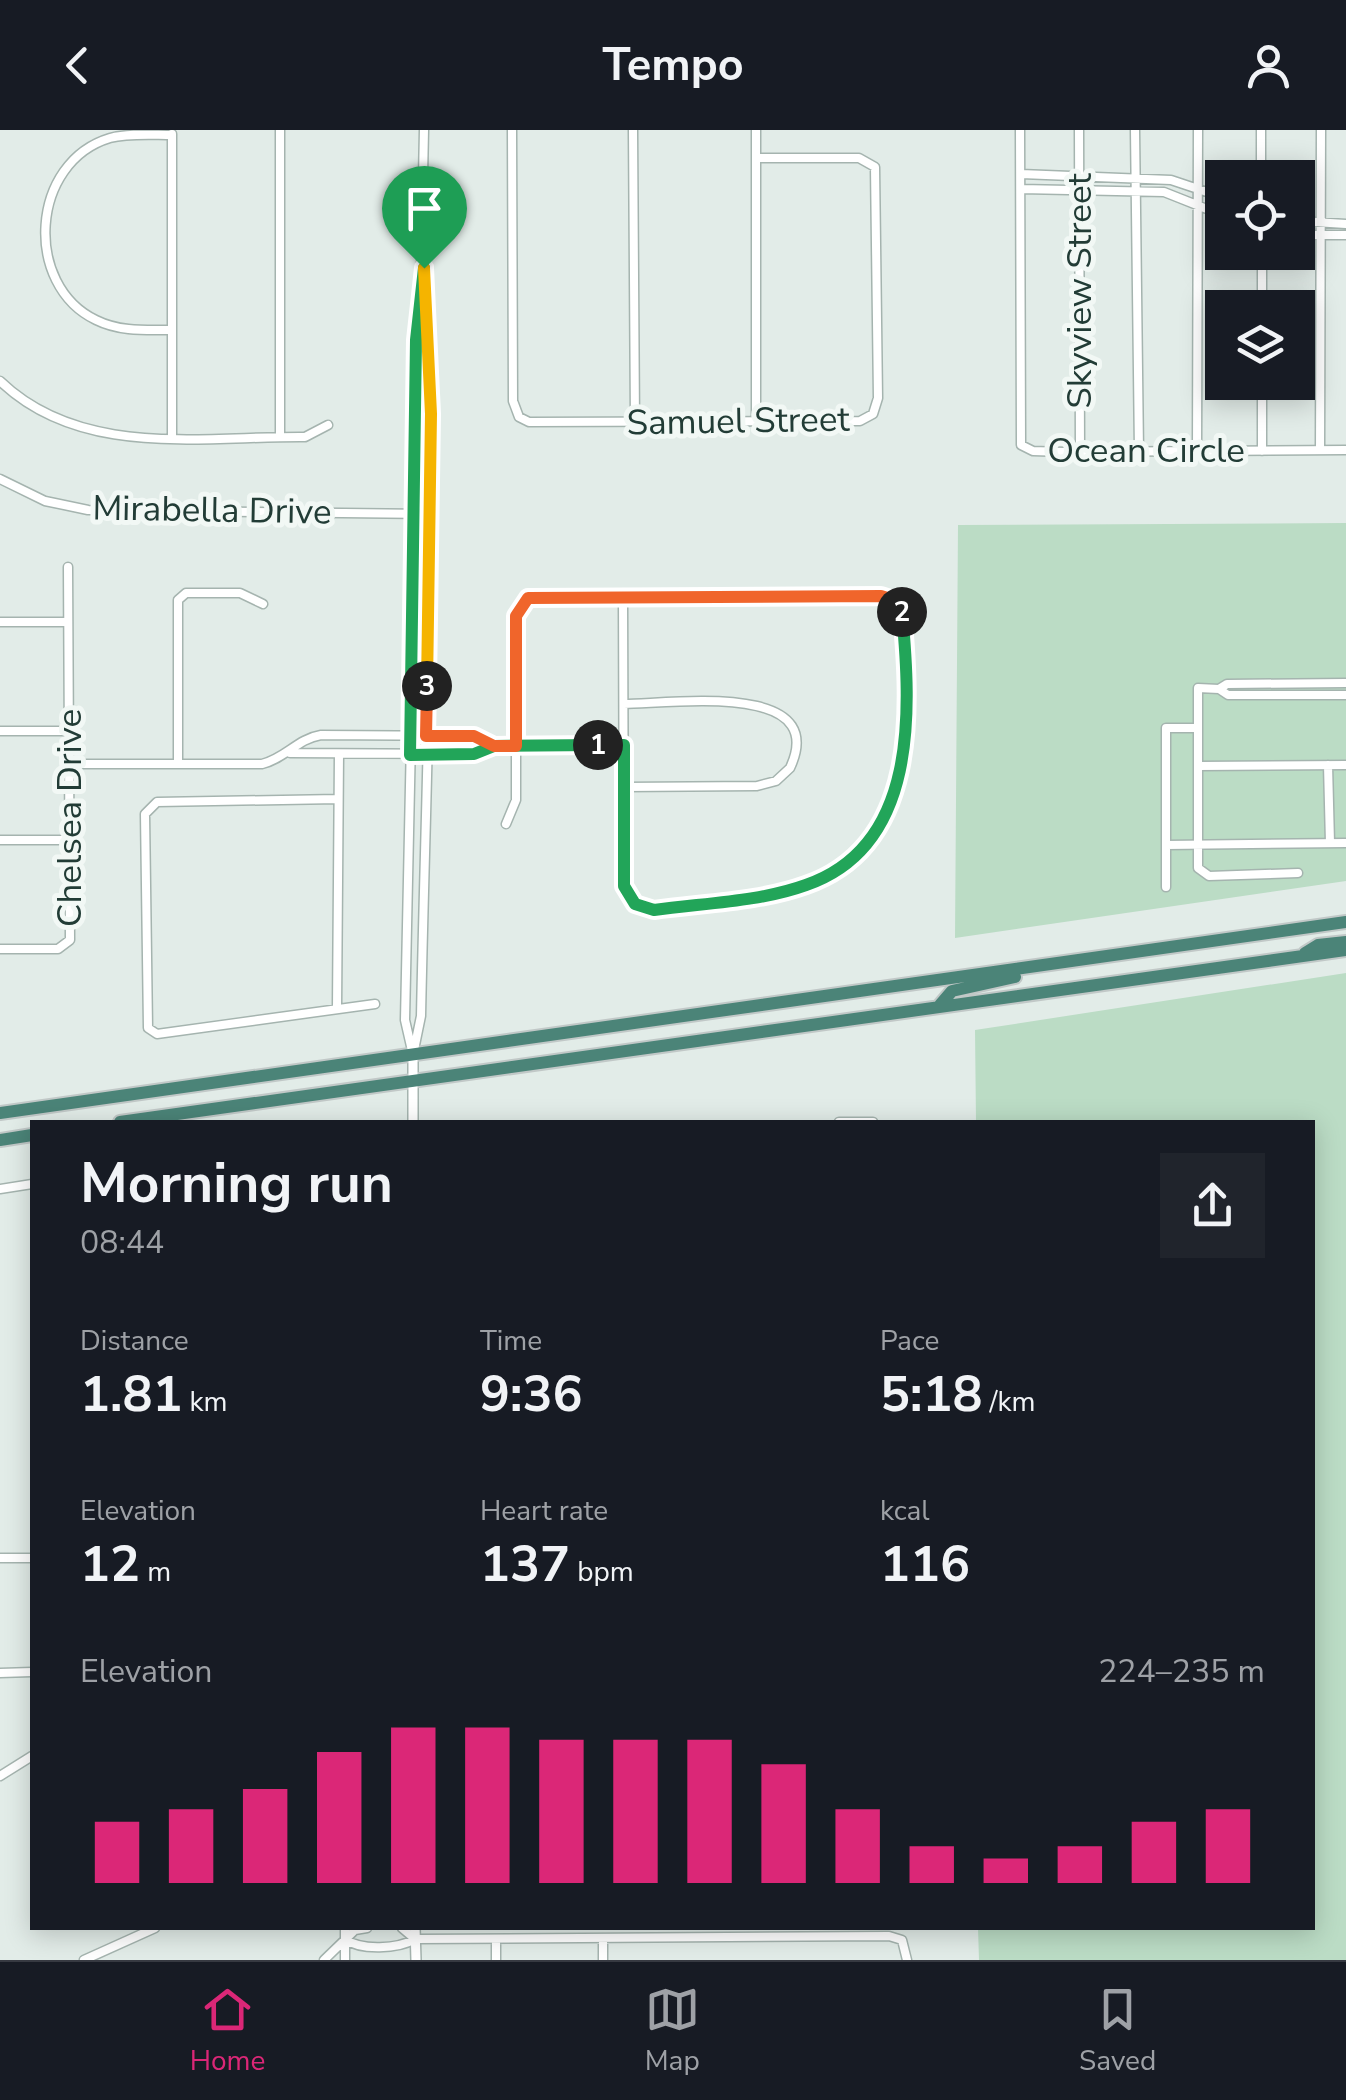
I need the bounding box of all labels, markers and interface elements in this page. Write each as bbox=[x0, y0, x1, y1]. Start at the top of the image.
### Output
text: Tempo bbox=[602, 35, 744, 96]
icon: back bbox=[50, 38, 105, 93]
icon: person bbox=[1241, 38, 1296, 93]
map controls bbox=[1205, 160, 1315, 400]
button: locate bbox=[1205, 160, 1315, 270]
pin bbox=[382, 166, 467, 269]
street label: Skyview Street bbox=[1056, 172, 1103, 409]
icon: arrive bbox=[397, 181, 452, 236]
button: layers bbox=[1205, 290, 1315, 400]
street label: Samuel Street bbox=[626, 396, 851, 446]
street label: Ocean Circle bbox=[1047, 427, 1245, 474]
street label: Mirabella Drive bbox=[92, 484, 332, 536]
pin: 2 bbox=[877, 587, 927, 637]
text: 2 bbox=[894, 593, 910, 631]
pin: 3 bbox=[402, 661, 452, 711]
text: 3 bbox=[419, 667, 435, 705]
street label: Chelsea Drive bbox=[46, 709, 93, 927]
pin: 1 bbox=[573, 720, 623, 770]
text: 1 bbox=[590, 726, 606, 764]
text: Morning run bbox=[80, 1146, 393, 1221]
button: share bbox=[1160, 1153, 1265, 1258]
text: 08:44 bbox=[80, 1221, 164, 1264]
text: Distance bbox=[80, 1322, 189, 1360]
text: Time bbox=[480, 1322, 542, 1360]
text: Pace bbox=[880, 1322, 939, 1360]
text: 1.81 bbox=[80, 1360, 182, 1429]
text: 9:36 bbox=[480, 1360, 582, 1429]
text: 5:18 bbox=[880, 1360, 982, 1429]
text: km bbox=[182, 1383, 228, 1421]
text: /km bbox=[982, 1383, 1035, 1421]
text: Elevation bbox=[80, 1492, 196, 1530]
text: Heart rate bbox=[480, 1492, 608, 1530]
text: kcal bbox=[880, 1492, 930, 1530]
text: 12 bbox=[80, 1530, 140, 1599]
text: 137 bbox=[480, 1530, 570, 1599]
text: 116 bbox=[880, 1530, 970, 1599]
text: m bbox=[140, 1553, 171, 1591]
text: bpm bbox=[570, 1553, 634, 1591]
text: Elevation bbox=[80, 1650, 213, 1693]
text: 224–235 m bbox=[1098, 1650, 1265, 1693]
tab: Home bbox=[190, 1982, 265, 2080]
tab: Map bbox=[645, 1982, 700, 2080]
tab: Saved bbox=[1079, 1982, 1156, 2080]

